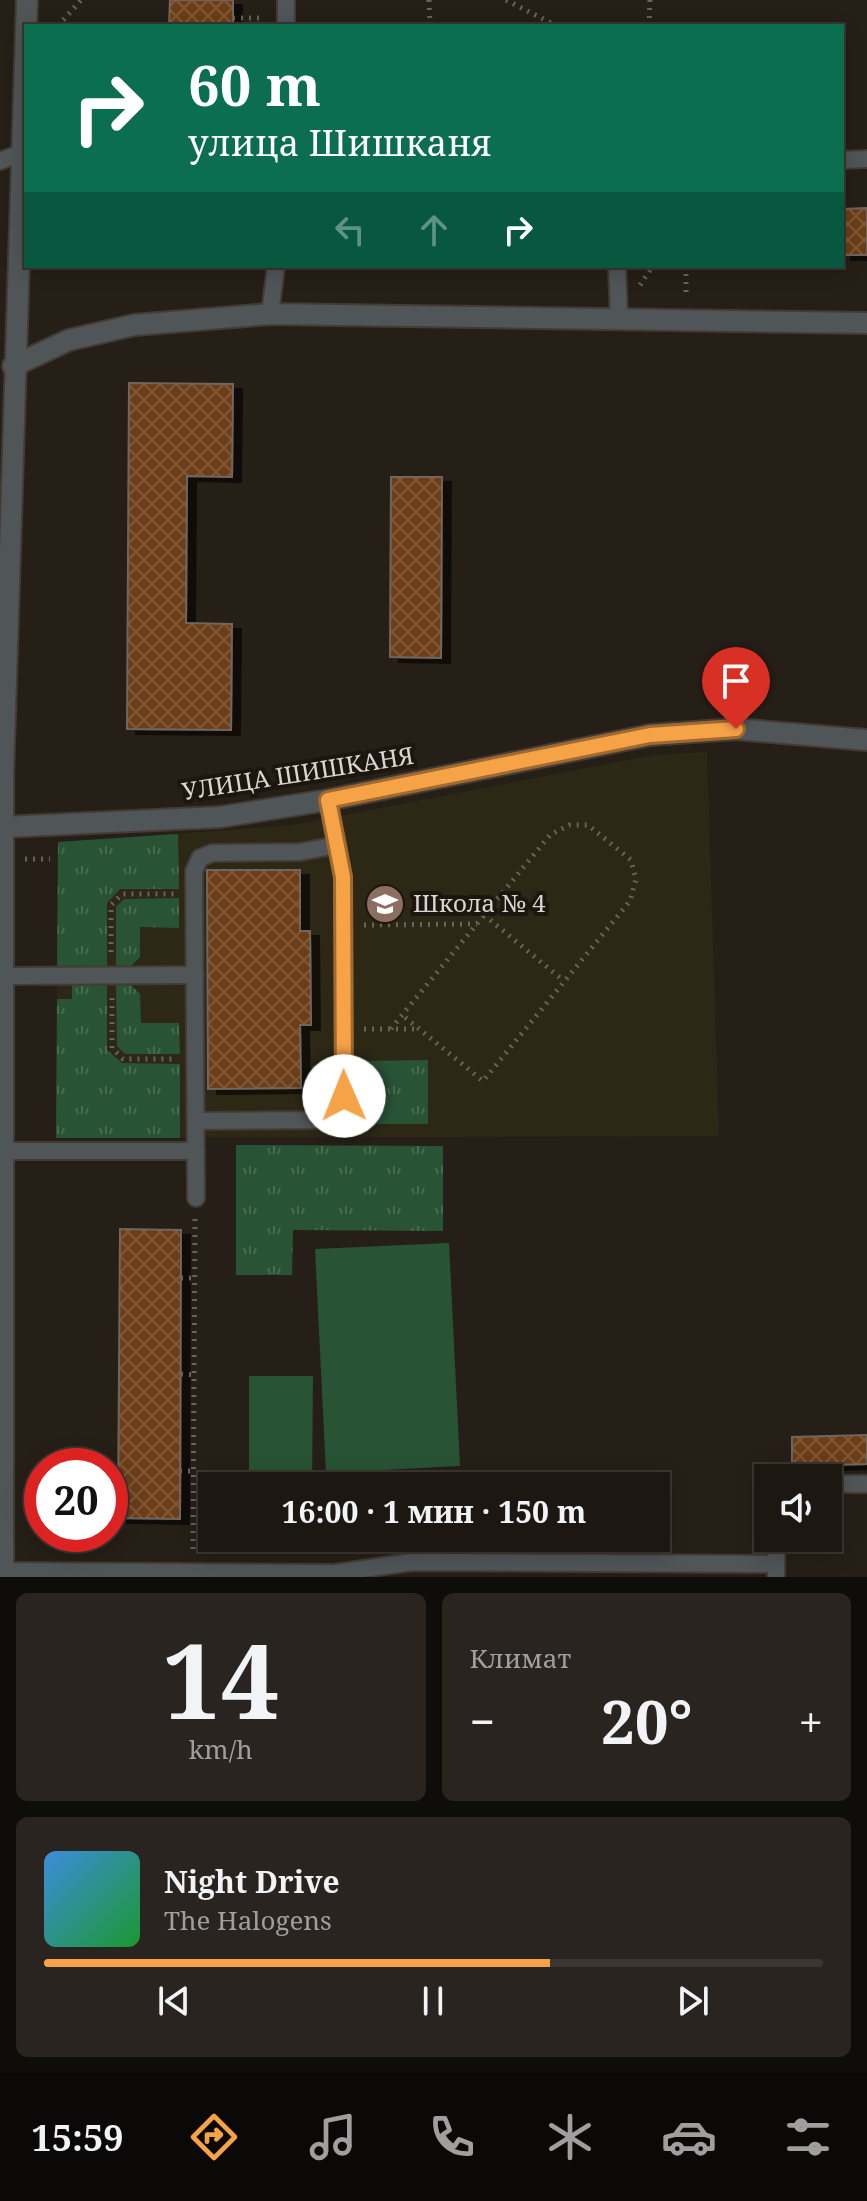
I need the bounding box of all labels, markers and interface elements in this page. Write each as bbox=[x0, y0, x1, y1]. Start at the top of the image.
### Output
text: 60 m bbox=[188, 46, 321, 122]
icon: right bbox=[56, 56, 160, 160]
text: улица Шишканя bbox=[188, 118, 492, 167]
icon: left bbox=[328, 208, 372, 252]
icon: ahead bbox=[412, 208, 456, 252]
icon: right bbox=[496, 208, 540, 252]
pin bbox=[702, 647, 770, 729]
icon: arrive bbox=[714, 659, 758, 703]
street label: УЛИЦА ШИШКАНЯ bbox=[180, 738, 416, 807]
school or university icon: Школа № 4 bbox=[364, 883, 406, 925]
place label: Школа № 4 bbox=[413, 886, 546, 919]
position arrow bbox=[302, 1054, 386, 1138]
speed limit sign: 20 bbox=[24, 1448, 128, 1552]
map controls bbox=[754, 1464, 842, 1552]
button: sound bbox=[754, 1464, 842, 1552]
text: 16:00 · 1 мин · 150 m bbox=[282, 1491, 586, 1532]
text: 14 bbox=[162, 1608, 280, 1749]
text: Климат bbox=[470, 1640, 571, 1676]
text: 20° bbox=[601, 1680, 693, 1762]
text: − bbox=[470, 1691, 495, 1751]
text: + bbox=[798, 1691, 823, 1751]
text: km/h bbox=[189, 1731, 253, 1767]
text: Night Drive bbox=[164, 1861, 340, 1902]
text: The Halogens bbox=[164, 1902, 332, 1938]
icon: previous bbox=[152, 1979, 196, 2023]
icon: pause bbox=[411, 1979, 455, 2023]
icon: next bbox=[671, 1979, 715, 2023]
icon: directions bbox=[186, 2109, 242, 2165]
icon: music bbox=[305, 2109, 361, 2165]
icon: phone bbox=[424, 2109, 480, 2165]
icon: climate bbox=[542, 2109, 598, 2165]
icon: car bbox=[661, 2109, 717, 2165]
icon: filters bbox=[780, 2109, 836, 2165]
text: 15:59 bbox=[31, 2113, 124, 2162]

